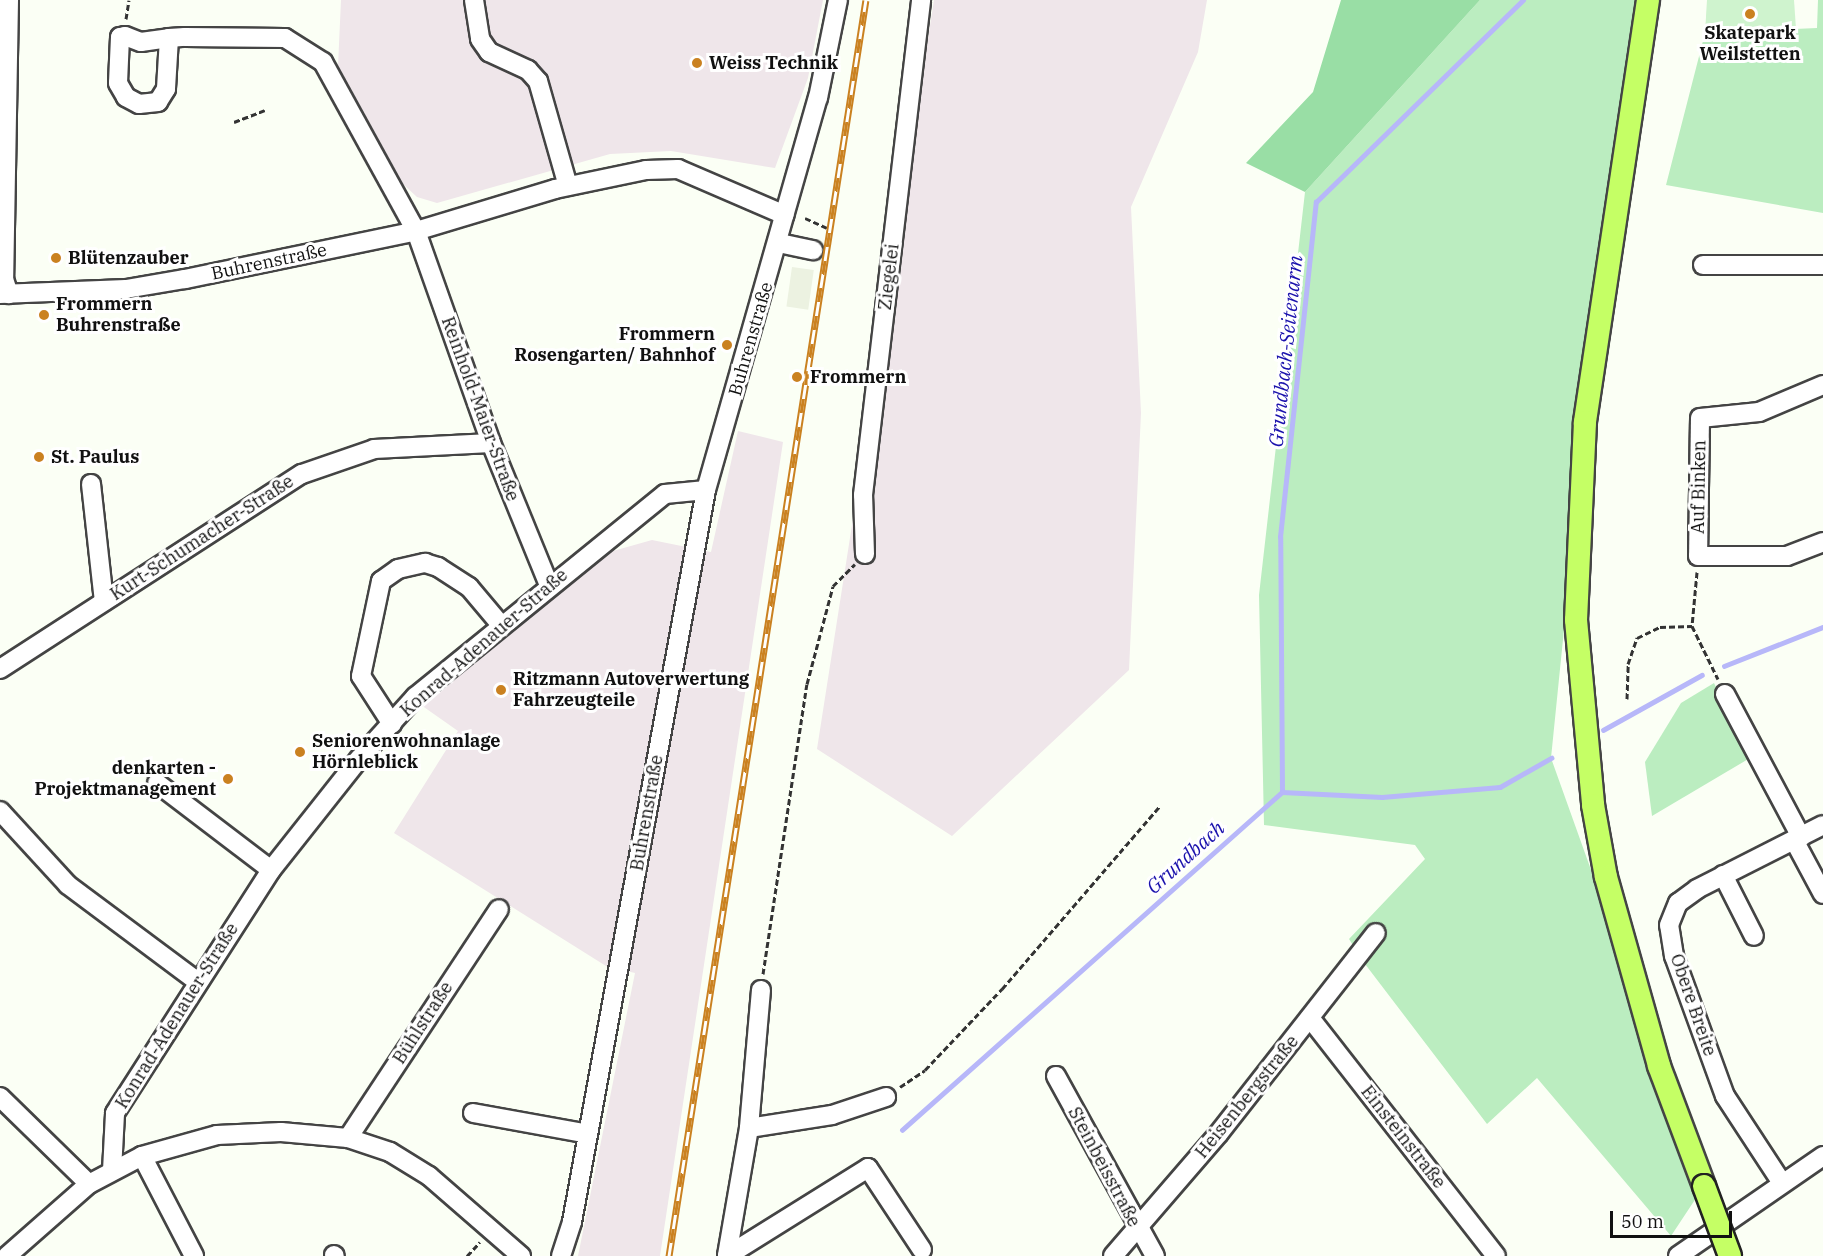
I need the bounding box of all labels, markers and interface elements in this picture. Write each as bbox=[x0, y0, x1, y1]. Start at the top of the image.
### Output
marker: Skatepark Weilstetten bbox=[1743, 7, 1757, 21]
place label: Skatepark Weilstetten bbox=[1699, 23, 1801, 66]
place label: Weiss Technik bbox=[709, 52, 838, 74]
marker: Weiss Technik bbox=[690, 56, 704, 70]
street label: Buhrenstraße bbox=[209, 239, 329, 285]
street label: Ziegelei bbox=[874, 243, 904, 311]
place label: Blütenzauber bbox=[68, 247, 189, 269]
marker: Blütenzauber bbox=[49, 251, 63, 265]
water label: Grundbach-Seitenarm bbox=[1263, 254, 1307, 448]
street label: Buhrenstraße bbox=[724, 280, 778, 398]
place label: Frommern Buhrenstraße bbox=[56, 294, 181, 336]
marker: Frommern Buhrenstraße bbox=[37, 308, 51, 322]
street label: Reinhold-Maier-Straße bbox=[437, 314, 523, 504]
place label: Frommern Rosengarten/ Bahnhof bbox=[514, 324, 715, 366]
marker: Frommern Rosengarten/ Bahnhof bbox=[720, 338, 734, 352]
place label: Frommern bbox=[810, 366, 906, 388]
marker: Frommern bbox=[788, 368, 806, 386]
street label: Auf Binken bbox=[1687, 440, 1711, 534]
place label: St. Paulus bbox=[51, 446, 139, 468]
marker: St. Paulus bbox=[32, 450, 46, 464]
street label: Kurt-Schumacher-Straße bbox=[106, 471, 298, 605]
street label: Konrad-Adenauer-Straße bbox=[396, 564, 572, 722]
place label: Ritzmann Autoverwertung Fahrzeugteile bbox=[513, 669, 749, 712]
marker: Ritzmann Autoverwertung Fahrzeugteile bbox=[494, 683, 508, 697]
place label: Seniorenwohnanlage Hörnleblick bbox=[312, 731, 500, 774]
marker: Seniorenwohnanlage Hörnleblick bbox=[293, 745, 307, 759]
street label: Buhrenstraße bbox=[626, 753, 668, 873]
place label: denkarten - Projektmanagement bbox=[34, 758, 216, 800]
marker: denkarten - Projektmanagement bbox=[221, 772, 235, 786]
water label: Grundbach bbox=[1141, 816, 1229, 898]
street label: Konrad-Adenauer-Straße bbox=[111, 919, 243, 1113]
street label: Obere Breite bbox=[1665, 951, 1721, 1059]
street label: Bühlstraße bbox=[388, 978, 458, 1068]
street label: Heisenbergstraße bbox=[1191, 1031, 1303, 1163]
street label: Einsteinstraße bbox=[1356, 1081, 1450, 1193]
street label: Steinbeisstraße bbox=[1063, 1103, 1145, 1231]
scale bar bbox=[1613, 1199, 1734, 1237]
text: 50 m bbox=[1621, 1210, 1664, 1233]

